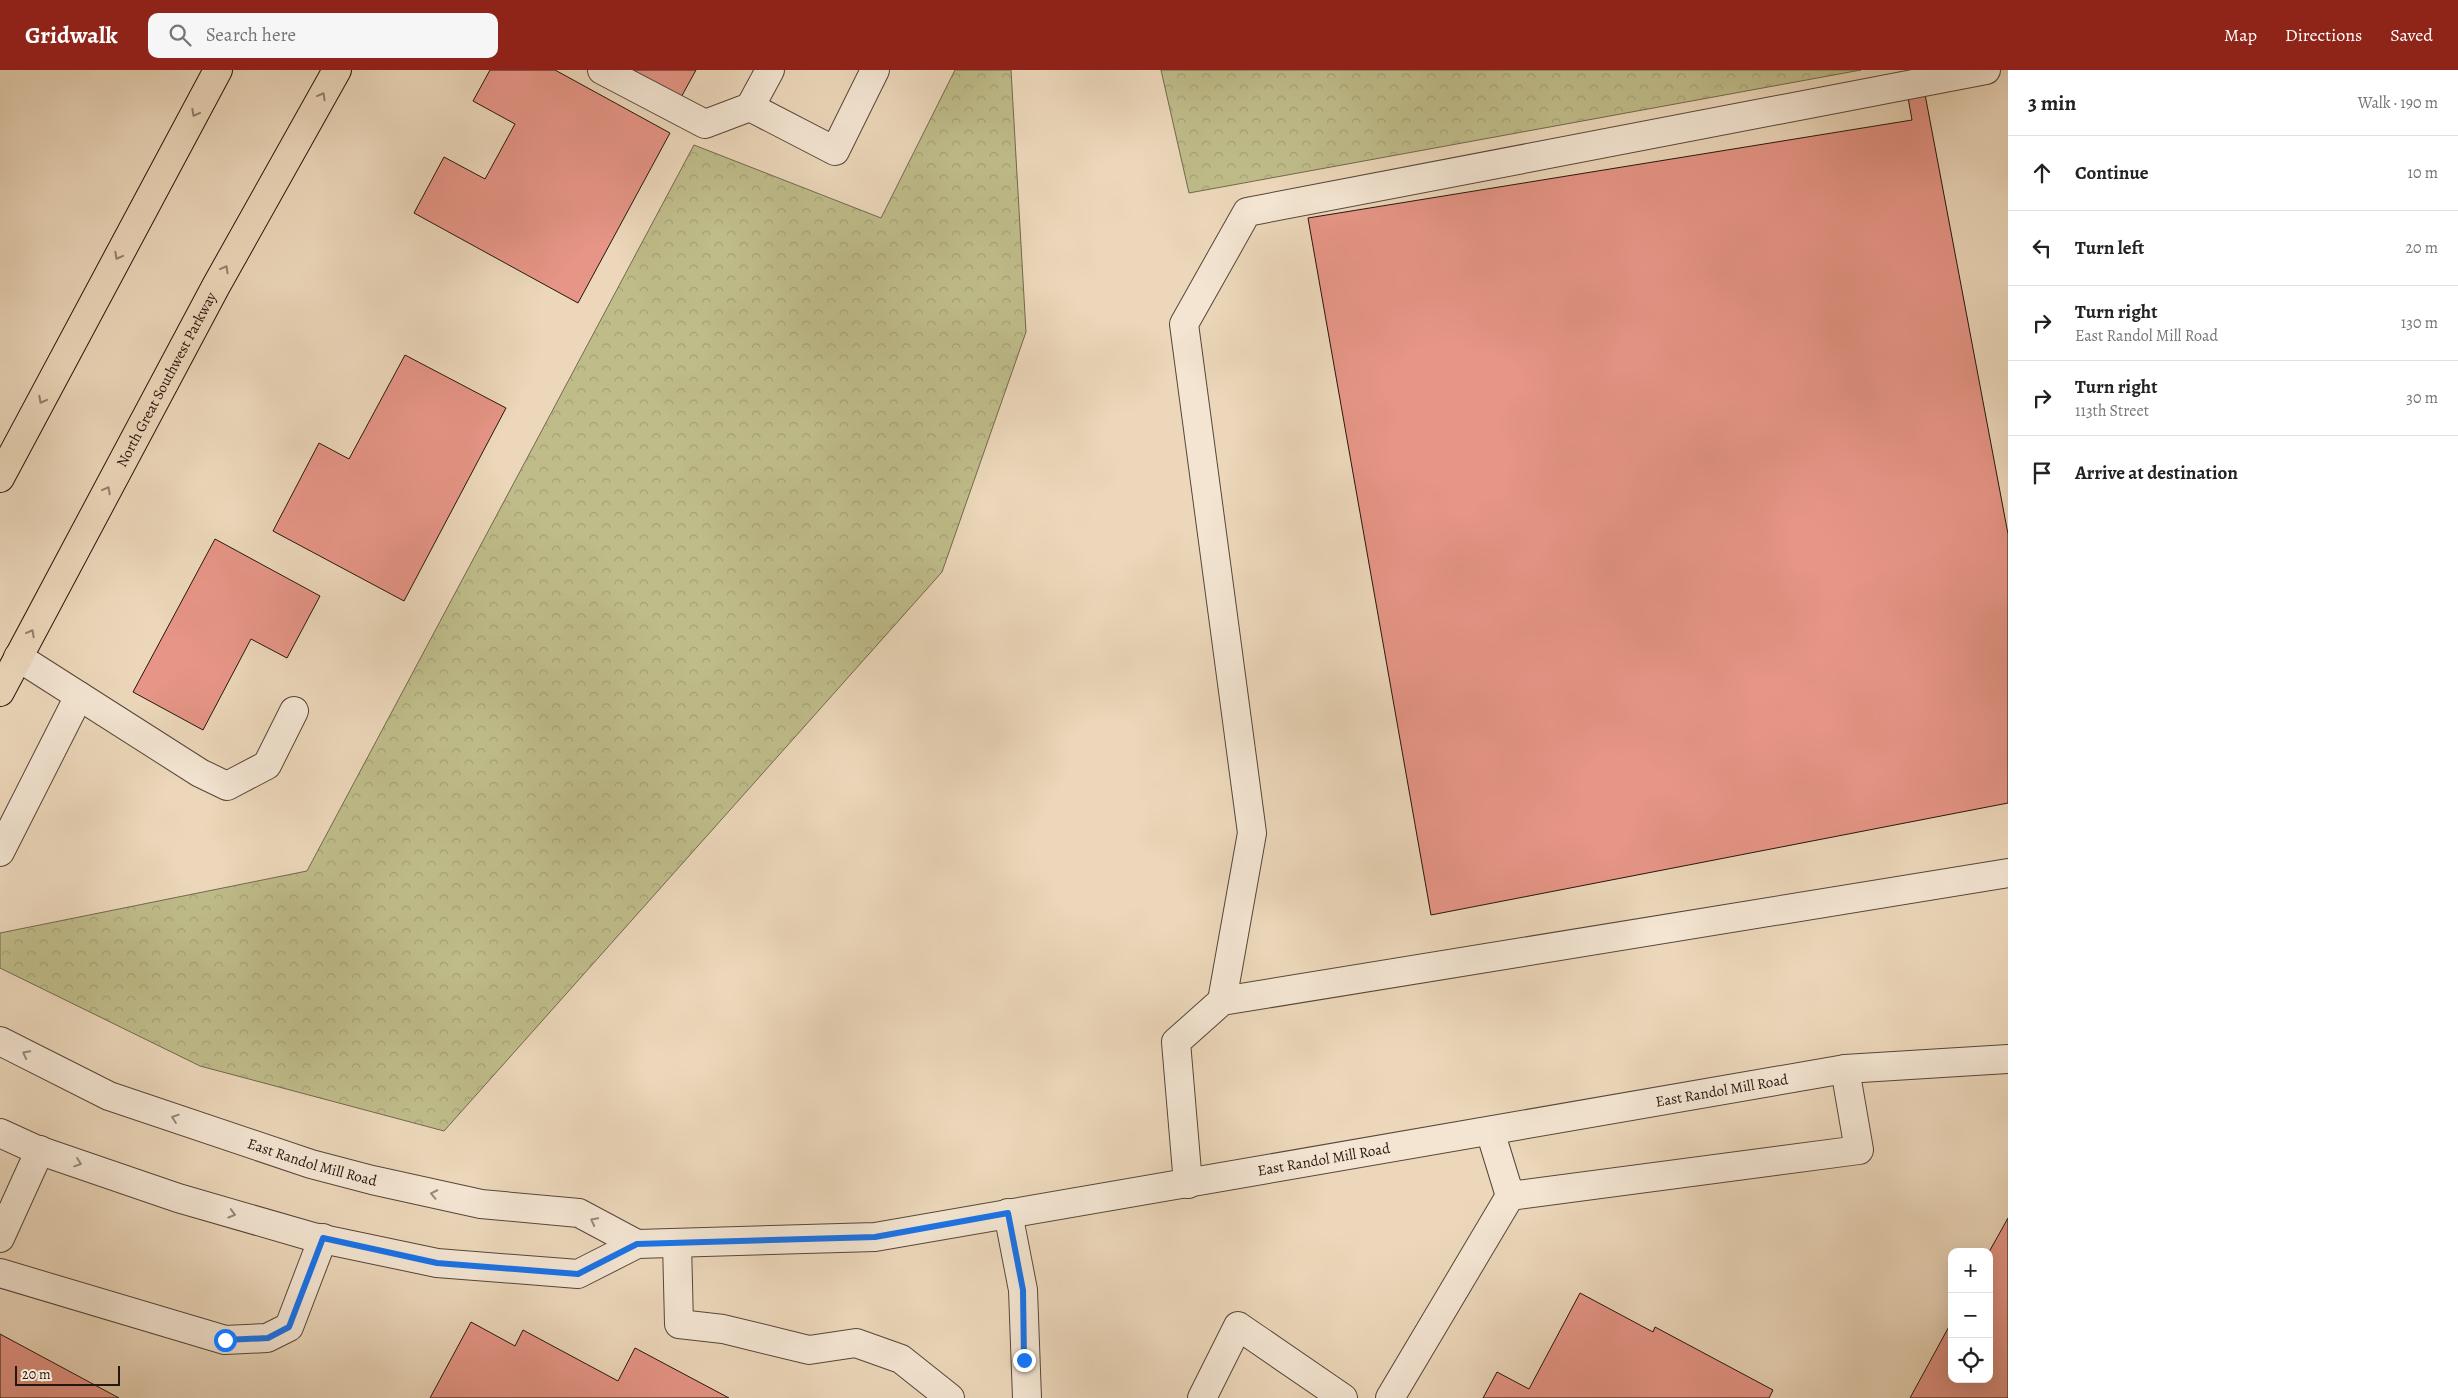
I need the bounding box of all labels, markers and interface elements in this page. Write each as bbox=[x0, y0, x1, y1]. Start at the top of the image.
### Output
search box bbox=[148, 13, 498, 58]
text: Gridwalk bbox=[25, 19, 118, 51]
icon: search bbox=[166, 21, 194, 49]
text: Search here bbox=[206, 22, 296, 48]
text: Map bbox=[2224, 23, 2257, 47]
text: Directions bbox=[2285, 23, 2362, 47]
text: Saved bbox=[2390, 23, 2433, 47]
text: 3 min bbox=[2028, 89, 2076, 117]
one-way arrow bbox=[316, 92, 326, 101]
text: Walk · 190 m bbox=[2358, 92, 2438, 114]
one-way arrow bbox=[191, 108, 201, 117]
icon: ahead bbox=[2028, 159, 2056, 187]
text: Continue bbox=[2075, 160, 2149, 186]
text: 10 m bbox=[2408, 162, 2438, 184]
icon: left bbox=[2028, 234, 2056, 262]
text: Turn left bbox=[2075, 235, 2144, 261]
text: 20 m bbox=[2405, 237, 2438, 259]
one-way arrow bbox=[114, 251, 124, 260]
one-way arrow bbox=[219, 266, 229, 275]
street label: North Great Southwest Parkway bbox=[111, 288, 221, 471]
text: Turn right bbox=[2075, 299, 2157, 325]
icon: right bbox=[2028, 309, 2056, 337]
text: 130 m bbox=[2401, 312, 2438, 334]
text: East Randol Mill Road bbox=[2075, 325, 2218, 347]
text: Turn right bbox=[2075, 374, 2157, 400]
icon: right bbox=[2028, 384, 2056, 412]
text: 30 m bbox=[2406, 387, 2438, 409]
one-way arrow bbox=[38, 395, 48, 404]
text: 113th Street bbox=[2075, 400, 2149, 422]
icon: arrive bbox=[2028, 459, 2056, 487]
text: Arrive at destination bbox=[2075, 460, 2238, 486]
one-way arrow bbox=[101, 486, 111, 495]
one-way arrow bbox=[25, 630, 35, 639]
one-way arrow bbox=[22, 1050, 31, 1060]
street label: East Randol Mill Road bbox=[1654, 1069, 1791, 1112]
one-way arrow bbox=[171, 1114, 179, 1124]
street label: East Randol Mill Road bbox=[245, 1133, 380, 1191]
street label: East Randol Mill Road bbox=[1256, 1138, 1393, 1181]
one-way arrow bbox=[73, 1157, 82, 1167]
one-way arrow bbox=[430, 1189, 439, 1200]
one-way arrow bbox=[228, 1208, 236, 1218]
one-way arrow bbox=[590, 1217, 599, 1227]
map controls bbox=[1948, 1248, 1993, 1383]
button: + bbox=[1948, 1248, 1993, 1293]
button: − bbox=[1948, 1293, 1993, 1338]
route start bbox=[214, 1329, 237, 1352]
button: locate bbox=[1948, 1338, 1993, 1383]
route end bbox=[1013, 1349, 1036, 1372]
scale bar bbox=[15, 1363, 120, 1386]
text: 20 m bbox=[22, 1365, 51, 1384]

